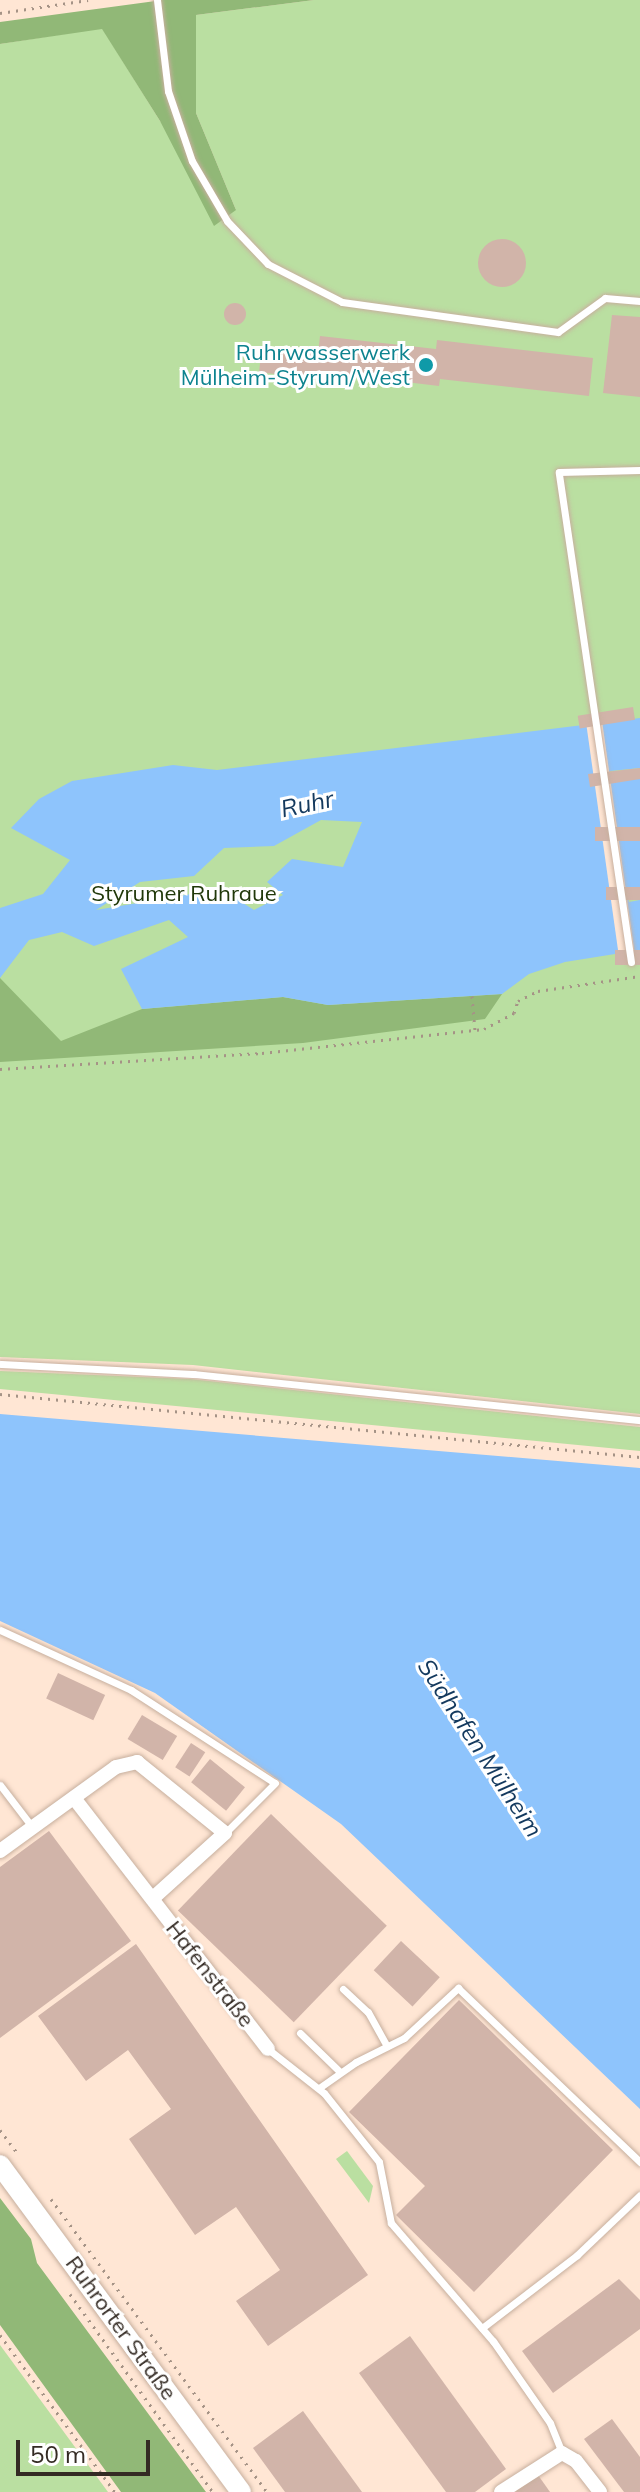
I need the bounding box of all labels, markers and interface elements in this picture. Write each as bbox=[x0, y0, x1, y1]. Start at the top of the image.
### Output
place label: Ruhrwasserwerk Mülheim-Styrum/West bbox=[181, 339, 410, 390]
marker: Ruhrwasserwerk Mülheim-Styrum/West bbox=[417, 356, 435, 374]
water label: Ruhr bbox=[278, 784, 336, 824]
park label: Styrumer Ruhraue bbox=[91, 881, 277, 907]
water label: Südhafen Mülheim bbox=[412, 1653, 548, 1843]
street label: Hafenstraße bbox=[160, 1916, 260, 2032]
street label: Ruhrorter Straße bbox=[60, 2251, 182, 2405]
scale bar bbox=[20, 2424, 154, 2474]
text: 50 m bbox=[30, 2439, 86, 2469]

